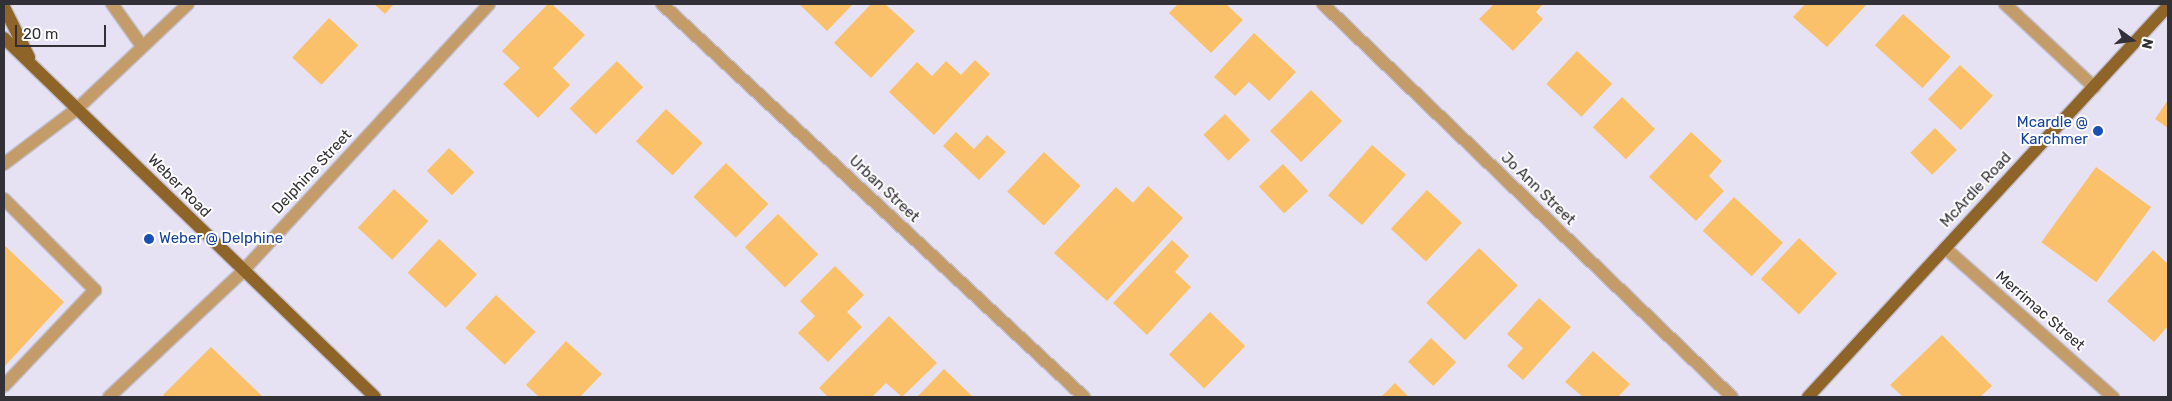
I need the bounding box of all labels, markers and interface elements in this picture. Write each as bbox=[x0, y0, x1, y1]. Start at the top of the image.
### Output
scale bar bbox=[18, 15, 109, 47]
north arrow bbox=[2107, 15, 2157, 65]
text: 20 m bbox=[23, 25, 58, 43]
text: N bbox=[2138, 37, 2157, 51]
place label: Mcardle @ Karchmer bbox=[2017, 113, 2088, 148]
marker: Mcardle @ Karchmer bbox=[2092, 125, 2104, 137]
street label: Delphine Street bbox=[268, 126, 356, 218]
street label: Jo Ann Street bbox=[1497, 149, 1579, 229]
street label: McArdle Road bbox=[1937, 149, 2015, 231]
street label: Weber Road bbox=[144, 151, 214, 221]
street label: Urban Street bbox=[845, 152, 923, 226]
place label: Weber @ Delphine bbox=[159, 230, 284, 248]
marker: Weber @ Delphine bbox=[143, 233, 155, 245]
street label: Merrimac Street bbox=[1992, 267, 2088, 355]

